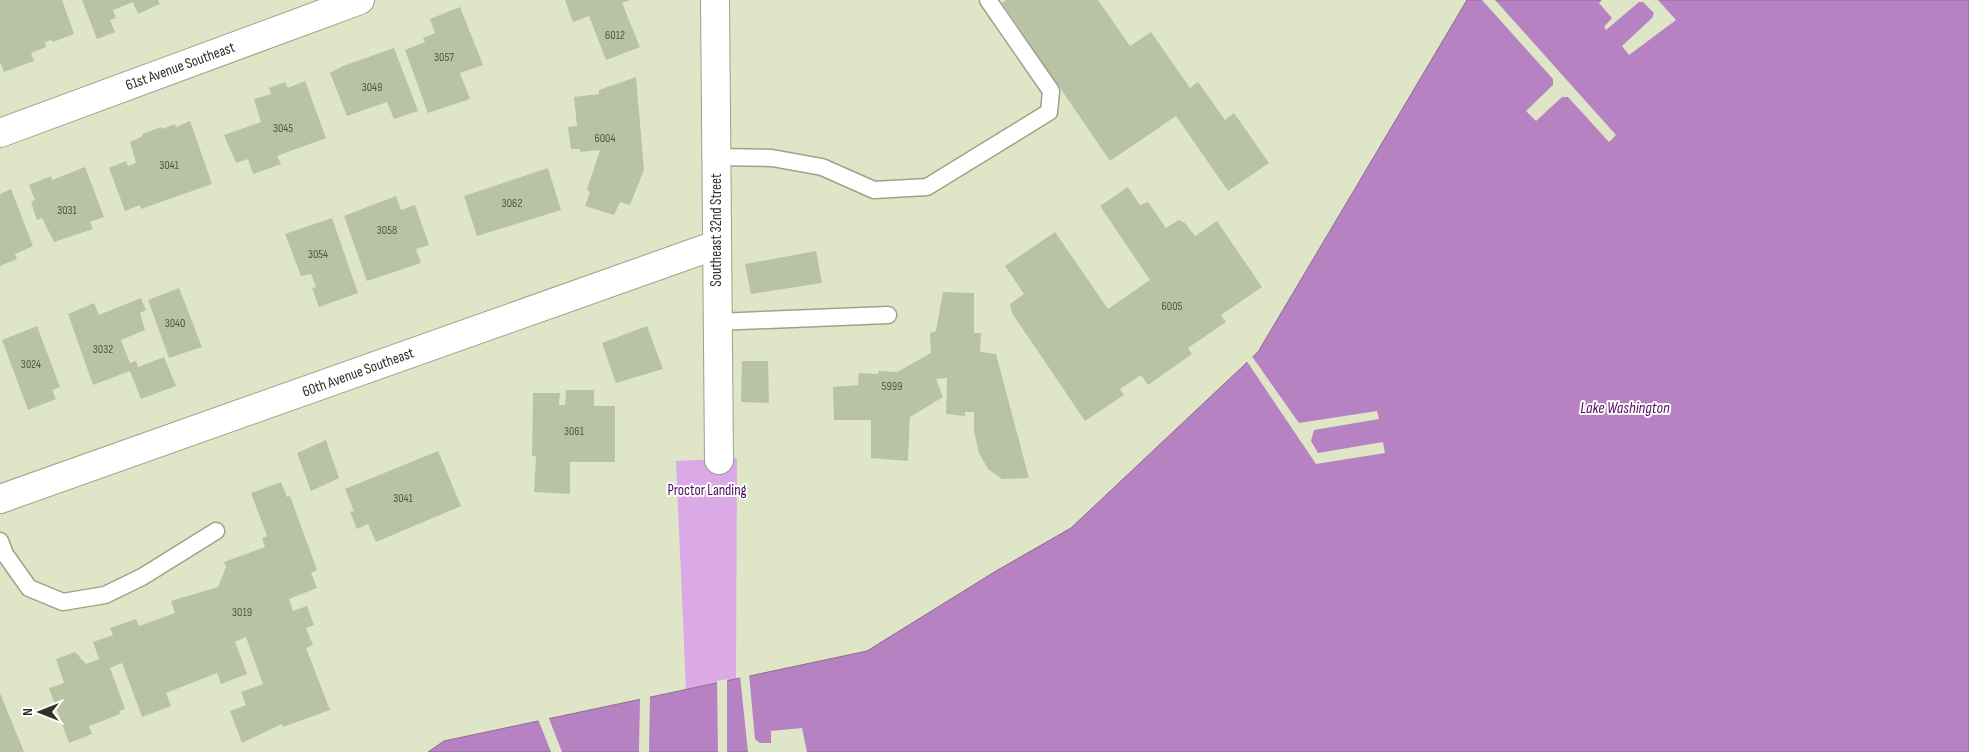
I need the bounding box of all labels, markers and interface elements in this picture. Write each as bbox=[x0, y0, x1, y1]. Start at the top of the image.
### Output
house number: 6012 bbox=[605, 28, 625, 43]
street label: 61st Avenue Southeast bbox=[123, 38, 238, 95]
house number: 3057 bbox=[434, 50, 454, 65]
house number: 3049 bbox=[362, 80, 382, 95]
house number: 3045 bbox=[273, 121, 293, 136]
house number: 6004 bbox=[595, 131, 615, 146]
house number: 3041 bbox=[159, 158, 180, 173]
street label: Southeast 32nd Street bbox=[707, 173, 726, 287]
house number: 3062 bbox=[502, 196, 522, 211]
house number: 3031 bbox=[57, 203, 78, 218]
house number: 3058 bbox=[377, 223, 397, 238]
house number: 3054 bbox=[308, 247, 328, 262]
house number: 6005 bbox=[1162, 299, 1183, 314]
house number: 3040 bbox=[165, 316, 185, 331]
house number: 3032 bbox=[93, 342, 113, 357]
street label: 60th Avenue Southeast bbox=[300, 343, 417, 401]
house number: 3024 bbox=[21, 357, 41, 372]
house number: 5999 bbox=[882, 379, 902, 394]
water label: Lake Washington bbox=[1580, 399, 1670, 418]
house number: 3061 bbox=[564, 424, 585, 439]
park label: Proctor Landing bbox=[667, 481, 747, 500]
house number: 3041 bbox=[393, 491, 414, 506]
house number: 3019 bbox=[232, 605, 252, 620]
north arrow bbox=[15, 687, 65, 737]
text: N bbox=[19, 708, 36, 716]

